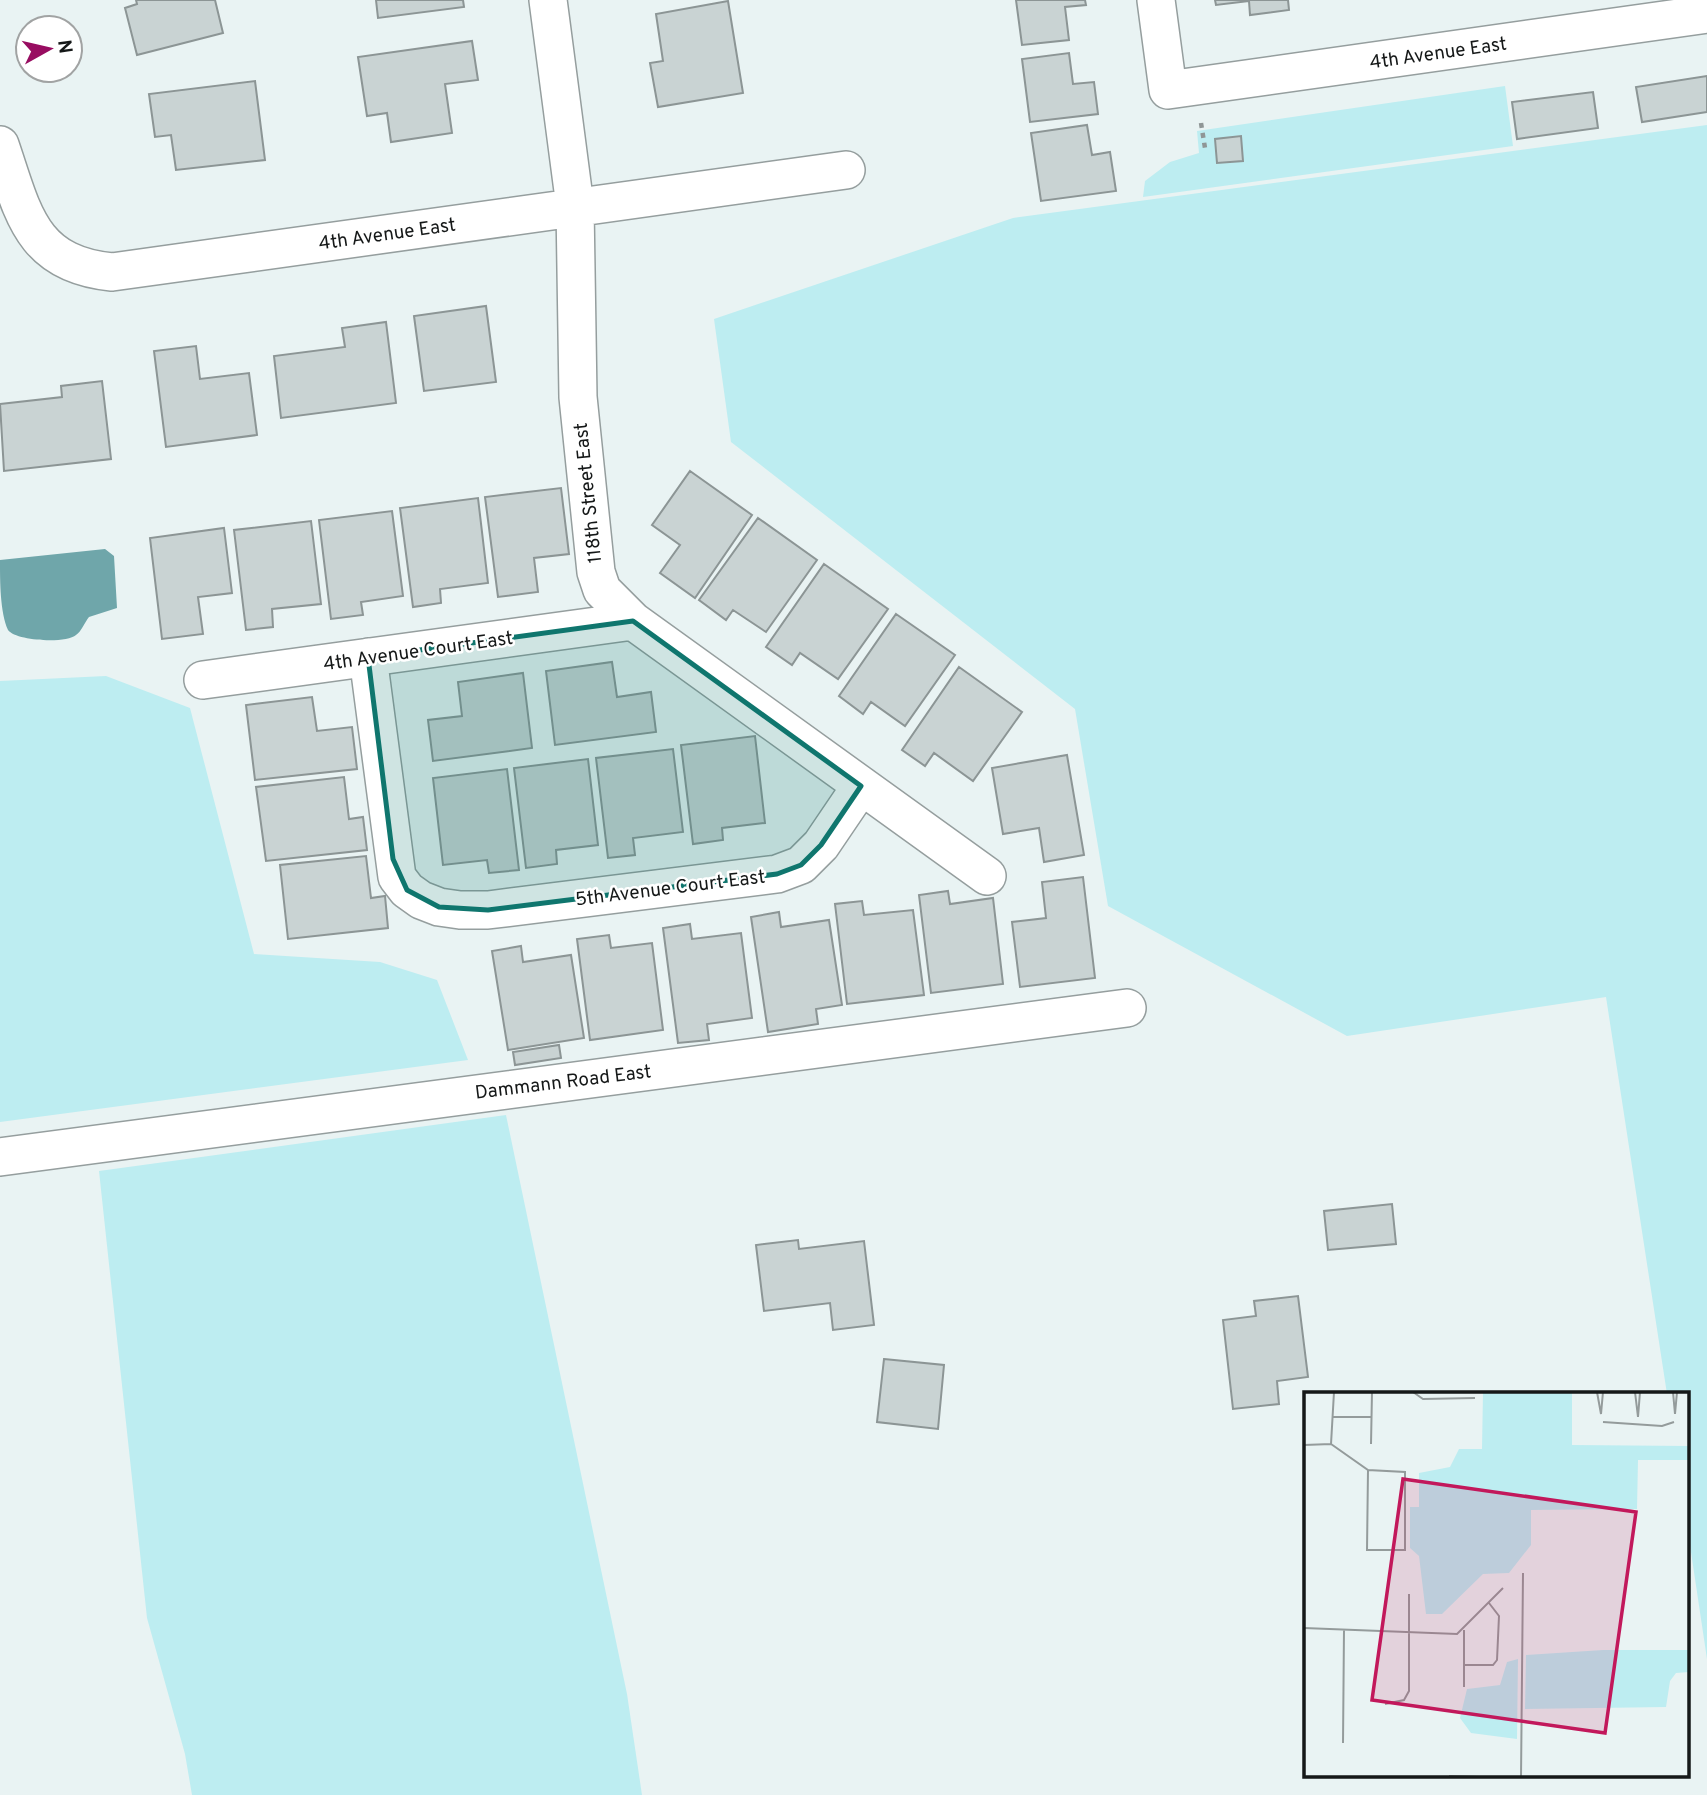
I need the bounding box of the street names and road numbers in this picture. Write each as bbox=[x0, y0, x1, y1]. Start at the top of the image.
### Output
street label: 4th Avenue East bbox=[1368, 32, 1508, 75]
street label: 4th Avenue East bbox=[317, 213, 457, 256]
street label: 118th Street East bbox=[570, 421, 608, 564]
street label: 4th Avenue Court East bbox=[322, 627, 515, 677]
street label: 5th Avenue Court East bbox=[574, 865, 767, 913]
street label: Dammann Road East bbox=[474, 1060, 653, 1106]

